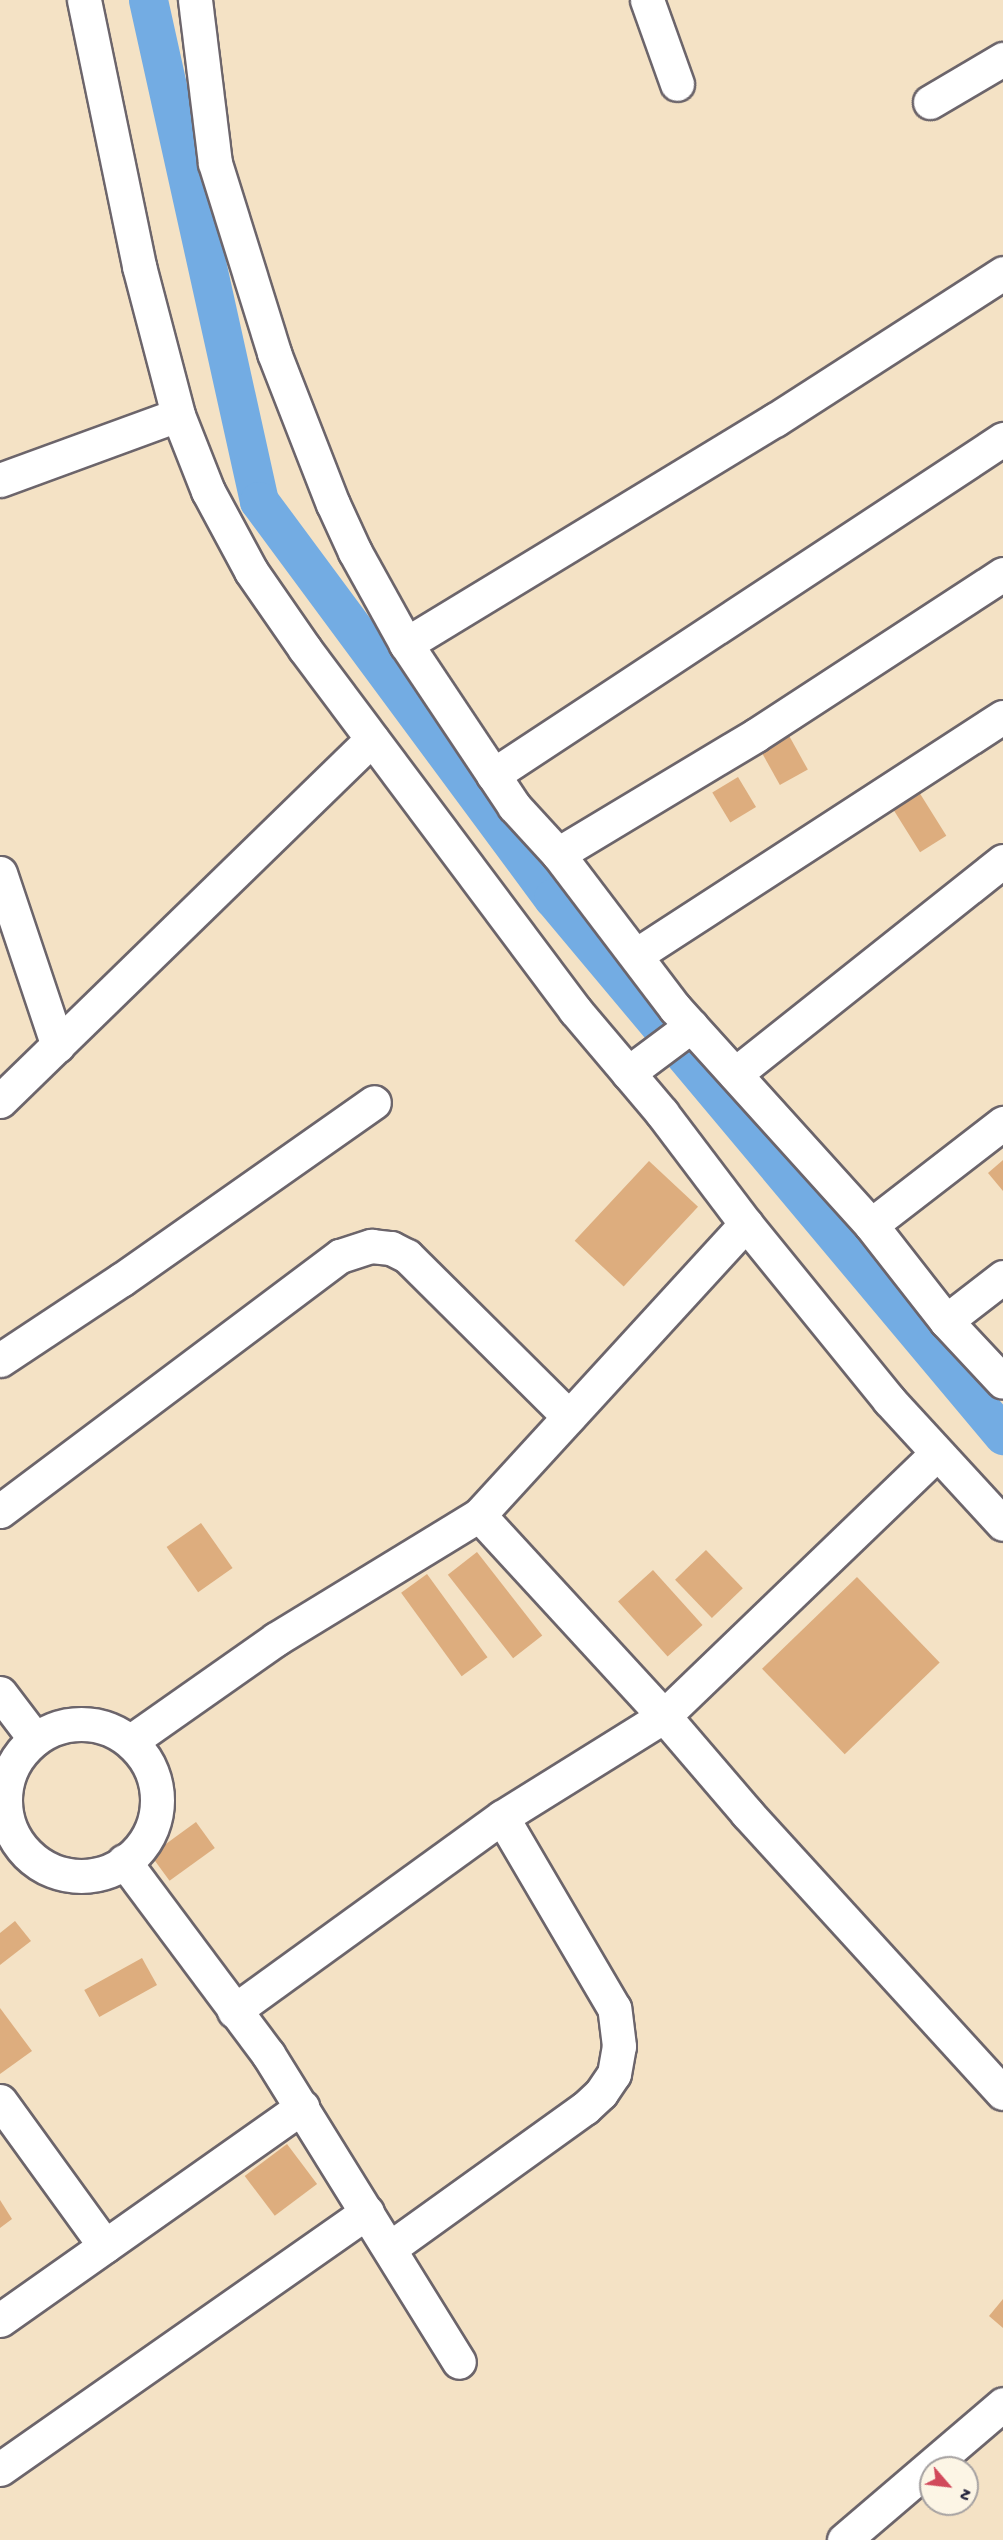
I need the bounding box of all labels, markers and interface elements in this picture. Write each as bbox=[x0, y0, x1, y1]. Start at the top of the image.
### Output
north arrow bbox=[919, 2456, 979, 2516]
text: N bbox=[953, 2485, 974, 2503]

